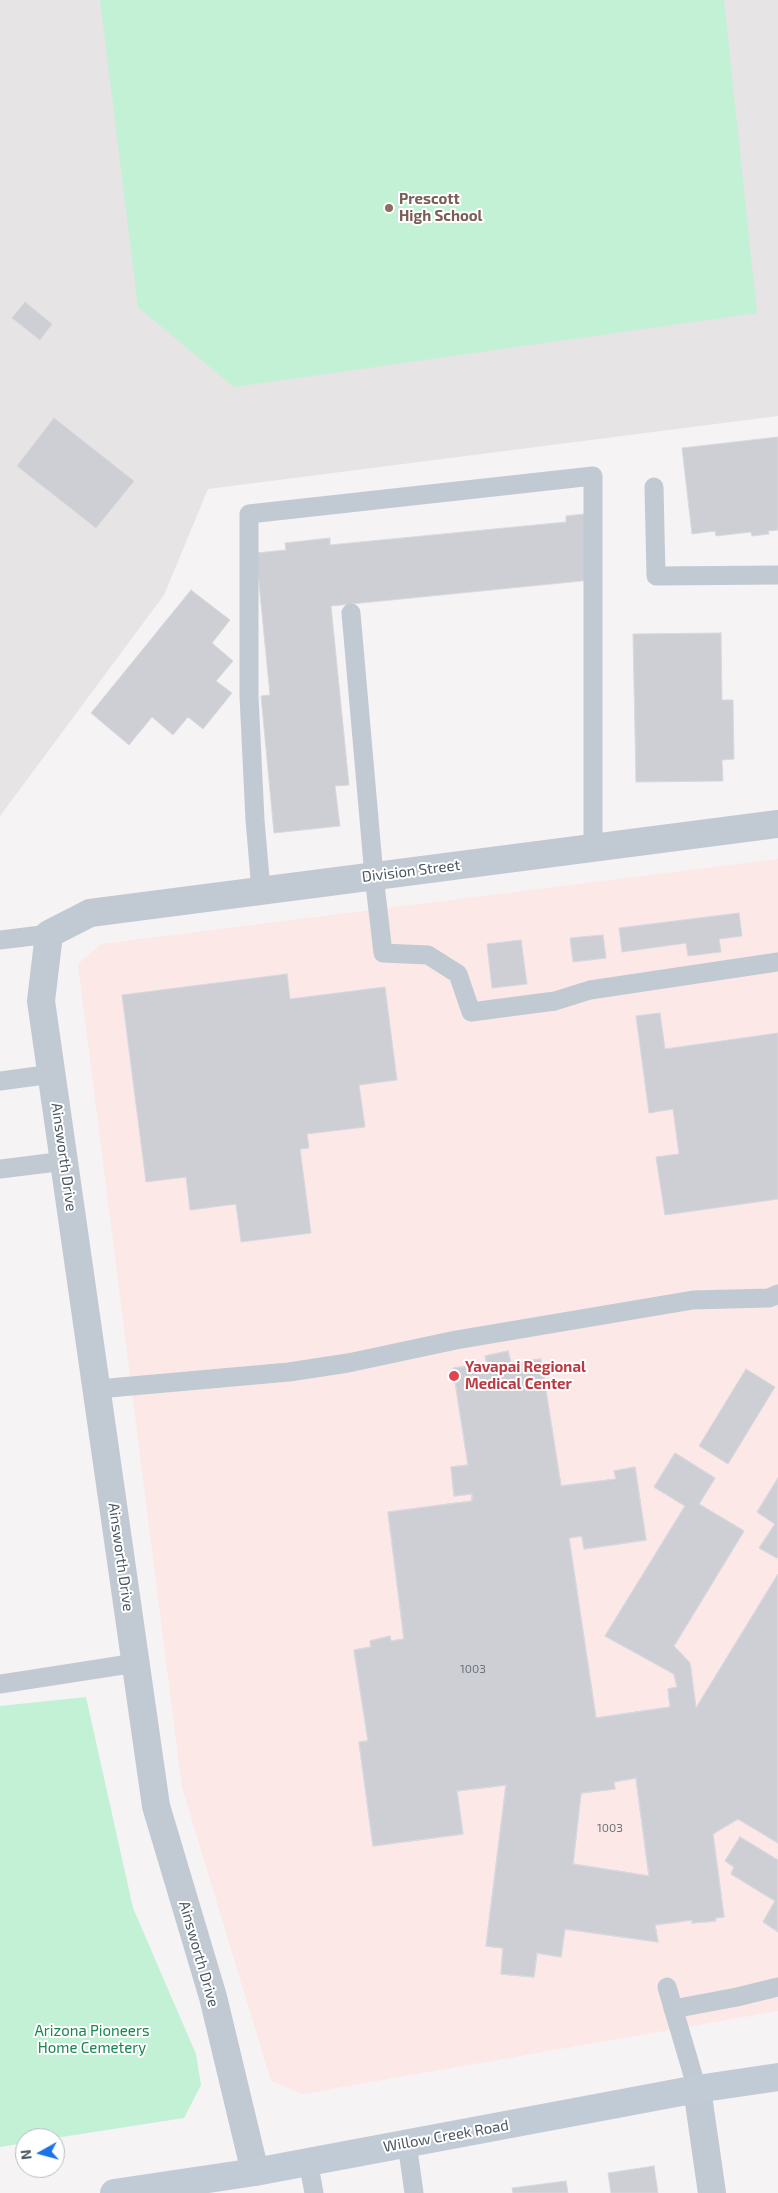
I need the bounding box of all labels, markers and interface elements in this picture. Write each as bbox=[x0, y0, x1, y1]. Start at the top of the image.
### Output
place label: Prescott High School bbox=[399, 190, 483, 225]
marker: Prescott High School bbox=[383, 202, 395, 214]
street label: Division Street bbox=[361, 856, 461, 886]
street label: Ainsworth Drive bbox=[47, 1101, 81, 1213]
place label: Yavapai Regional Medical Center bbox=[465, 1358, 586, 1393]
marker: Yavapai Regional Medical Center bbox=[447, 1369, 461, 1383]
street label: Ainsworth Drive bbox=[104, 1501, 138, 1613]
house number: 1003 bbox=[460, 1662, 486, 1676]
house number: 1003 bbox=[597, 1821, 623, 1835]
street label: Ainsworth Drive bbox=[175, 1899, 223, 2009]
park label: Arizona Pioneers Home Cemetery bbox=[34, 2022, 150, 2057]
street label: Willow Creek Road bbox=[382, 2116, 510, 2156]
north arrow bbox=[15, 2128, 65, 2178]
text: N bbox=[17, 2149, 35, 2161]

